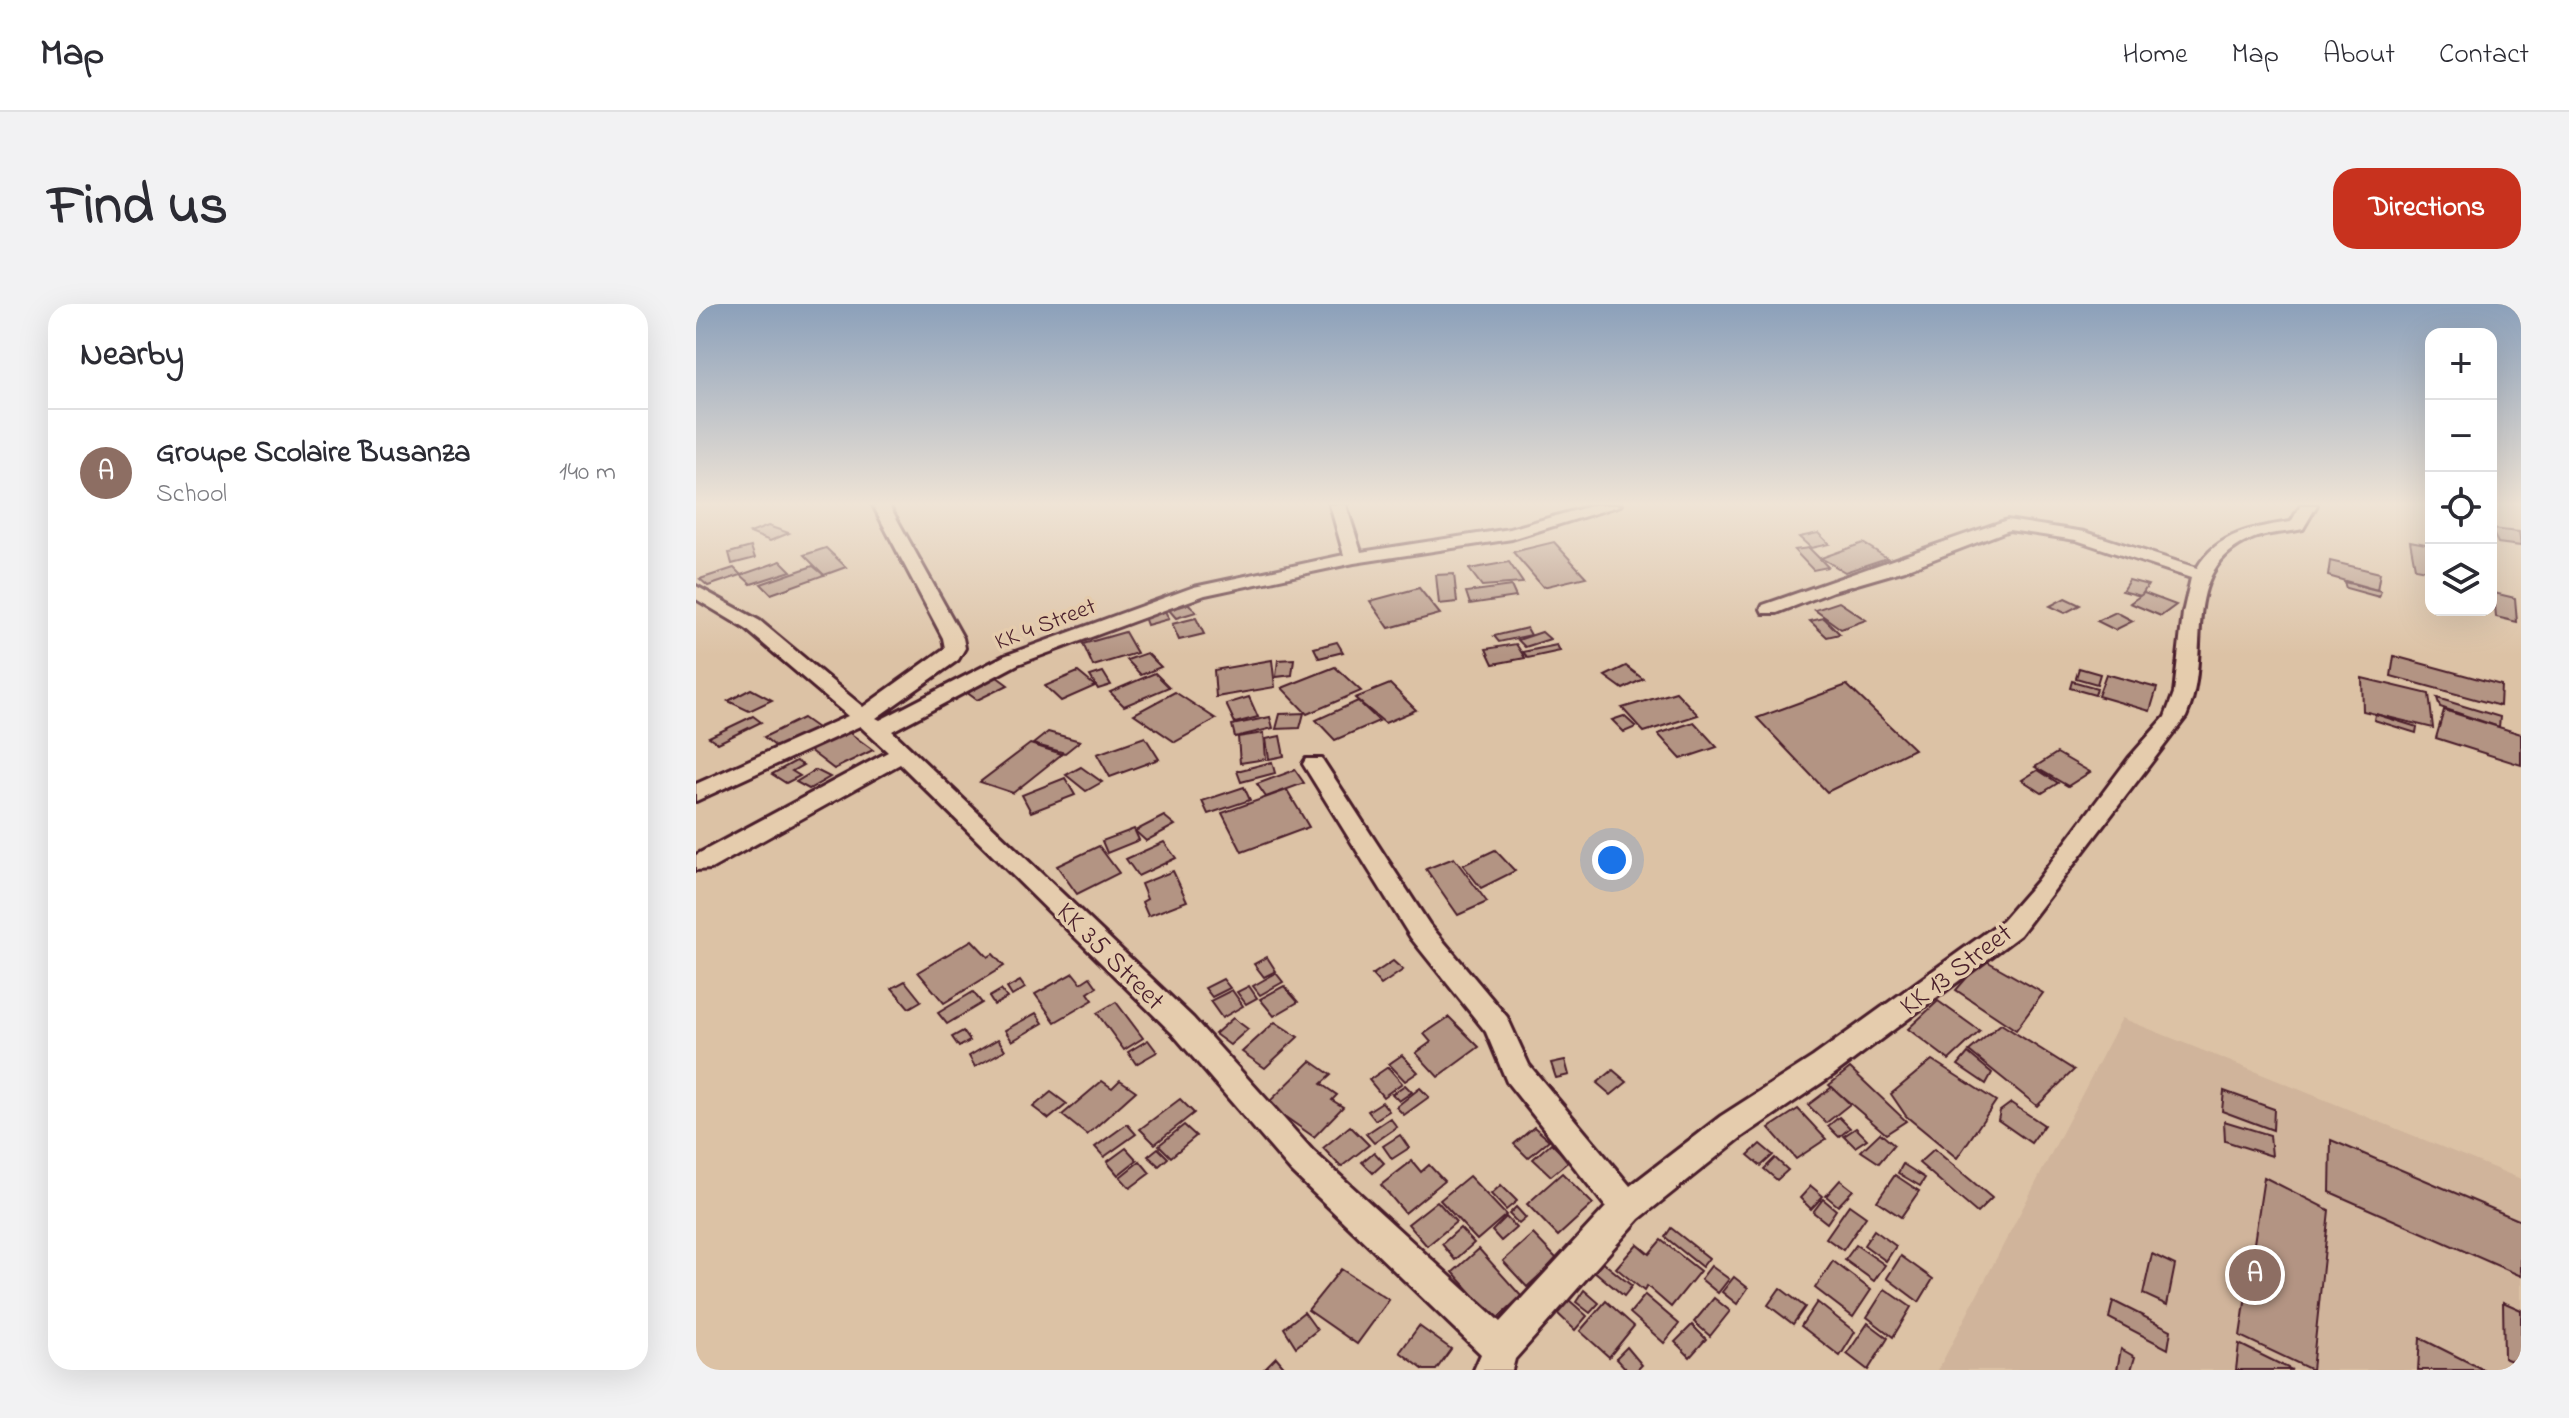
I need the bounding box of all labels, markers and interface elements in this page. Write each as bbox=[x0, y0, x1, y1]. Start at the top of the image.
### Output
text: Map bbox=[40, 27, 104, 83]
text: Home bbox=[2122, 35, 2188, 76]
text: Map bbox=[2232, 35, 2279, 76]
text: About bbox=[2323, 35, 2395, 76]
text: Contact bbox=[2439, 35, 2529, 76]
text: Find us bbox=[48, 168, 228, 249]
button: Directions bbox=[2333, 168, 2521, 249]
map controls bbox=[2425, 328, 2497, 616]
button: + bbox=[2425, 328, 2497, 400]
text: Nearby bbox=[80, 331, 184, 381]
button: − bbox=[2425, 400, 2497, 472]
text: Groupe Scolaire Busanza bbox=[156, 432, 471, 476]
text: A bbox=[98, 454, 114, 492]
text: 140 m bbox=[559, 454, 616, 492]
button: locate bbox=[2425, 472, 2497, 544]
text: School bbox=[156, 476, 227, 514]
button: layers bbox=[2425, 544, 2497, 616]
street label: KK 4 Street bbox=[990, 590, 1101, 661]
your location bbox=[1592, 840, 1632, 880]
street label: KK 35 Street bbox=[1046, 894, 1173, 1021]
street label: KK 13 Street bbox=[1892, 915, 2022, 1027]
pin: A bbox=[2229, 1245, 2281, 1305]

